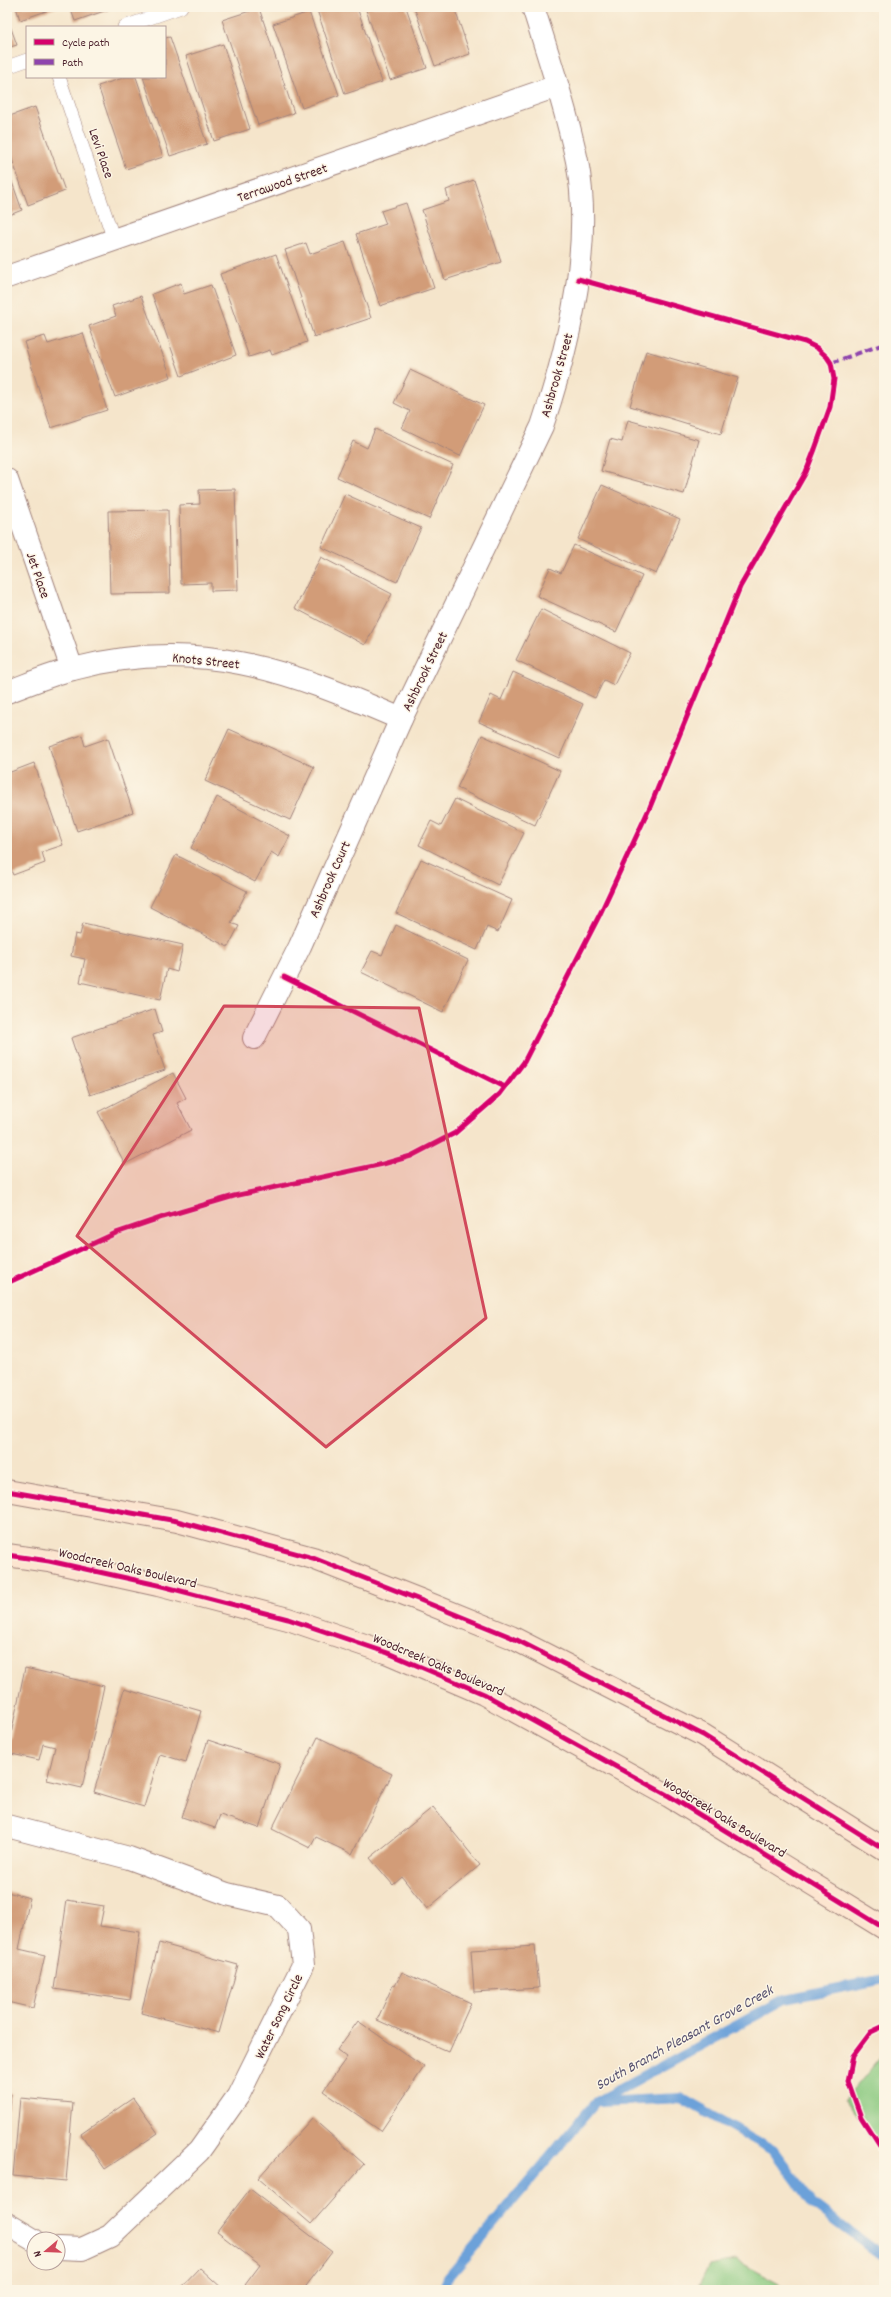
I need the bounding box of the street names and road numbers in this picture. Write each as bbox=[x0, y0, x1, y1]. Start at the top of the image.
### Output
street label: Levi Place bbox=[82, 126, 118, 181]
street label: Terrawood Street bbox=[235, 159, 330, 209]
street label: Ashbrook Street bbox=[536, 331, 579, 420]
street label: Jet Place bbox=[20, 550, 54, 601]
street label: Ashbrook Street bbox=[398, 629, 454, 715]
street label: Knots Street bbox=[171, 649, 240, 675]
street label: Ashbrook Court bbox=[305, 838, 357, 921]
street label: Woodcreek Oaks Boulevard bbox=[57, 1543, 199, 1595]
street label: Woodcreek Oaks Boulevard bbox=[369, 1629, 507, 1703]
street label: Woodcreek Oaks Boulevard bbox=[658, 1774, 790, 1864]
street label: Water Song Circle bbox=[251, 1971, 309, 2063]

